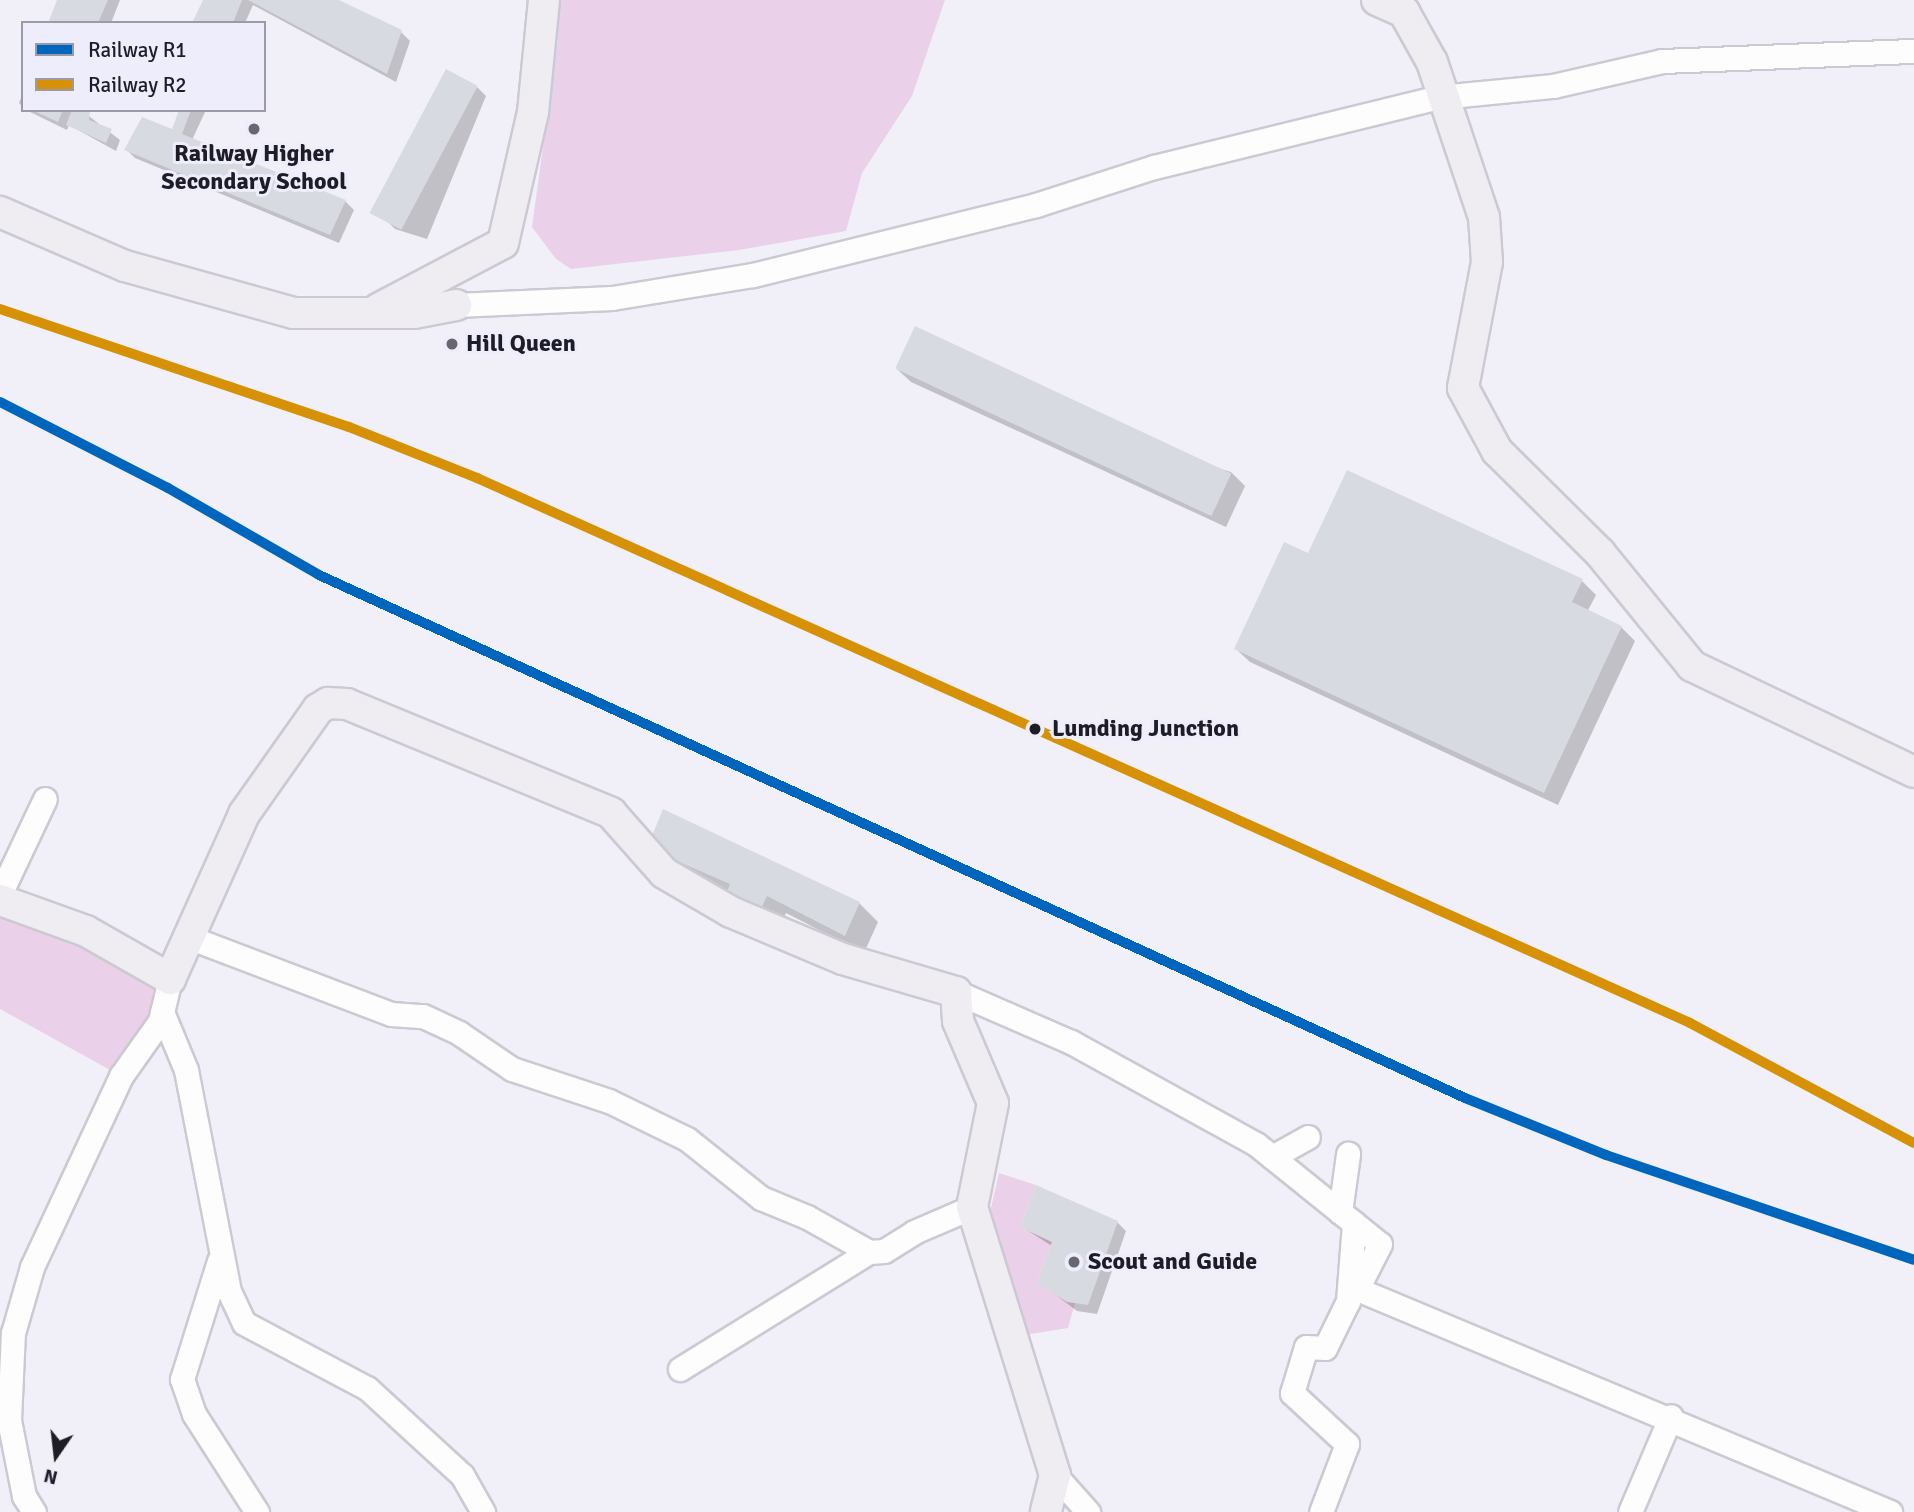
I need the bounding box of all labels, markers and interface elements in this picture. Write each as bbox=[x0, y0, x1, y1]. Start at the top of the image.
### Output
legend bbox=[21, 21, 266, 112]
text: Railway R1 bbox=[88, 37, 187, 63]
text: Railway R2 bbox=[88, 72, 187, 98]
marker: Railway Higher Secondary School bbox=[246, 121, 262, 137]
place label: Railway Higher Secondary School bbox=[161, 140, 347, 196]
place label: Hill Queen bbox=[466, 330, 576, 358]
marker: Hill Queen bbox=[444, 336, 460, 352]
place label: Lumding Junction bbox=[1052, 715, 1239, 743]
marker: Lumding Junction bbox=[1024, 718, 1046, 740]
place label: Scout and Guide bbox=[1088, 1248, 1257, 1276]
marker: Scout and Guide bbox=[1066, 1254, 1082, 1270]
north arrow bbox=[21, 1421, 91, 1491]
text: N bbox=[42, 1463, 60, 1490]

